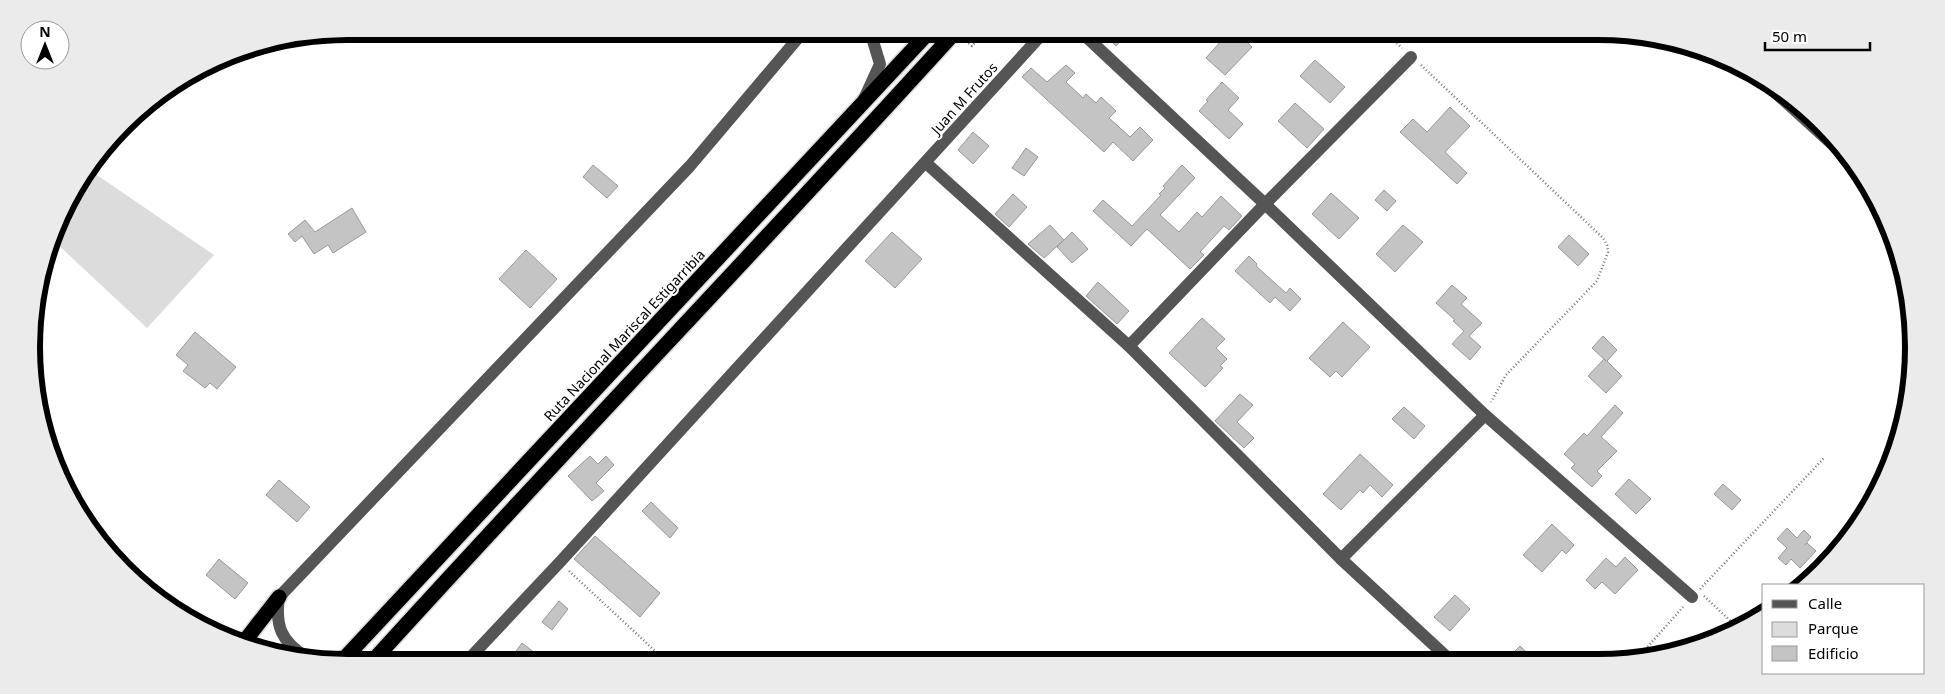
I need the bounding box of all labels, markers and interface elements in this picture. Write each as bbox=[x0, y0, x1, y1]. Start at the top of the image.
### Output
north arrow bbox=[20, 20, 70, 70]
scale bar bbox=[1765, 20, 1870, 52]
text: N bbox=[39, 22, 51, 41]
text: 50 m bbox=[1772, 26, 1807, 46]
street label: Juan M Frutos bbox=[925, 58, 1002, 140]
street label: Ruta Nacional Mariscal Estigarribia bbox=[539, 245, 709, 425]
legend bbox=[1762, 584, 1925, 674]
text: Calle bbox=[1808, 593, 1842, 613]
text: Parque bbox=[1808, 618, 1858, 638]
text: Edificio bbox=[1808, 643, 1859, 663]

